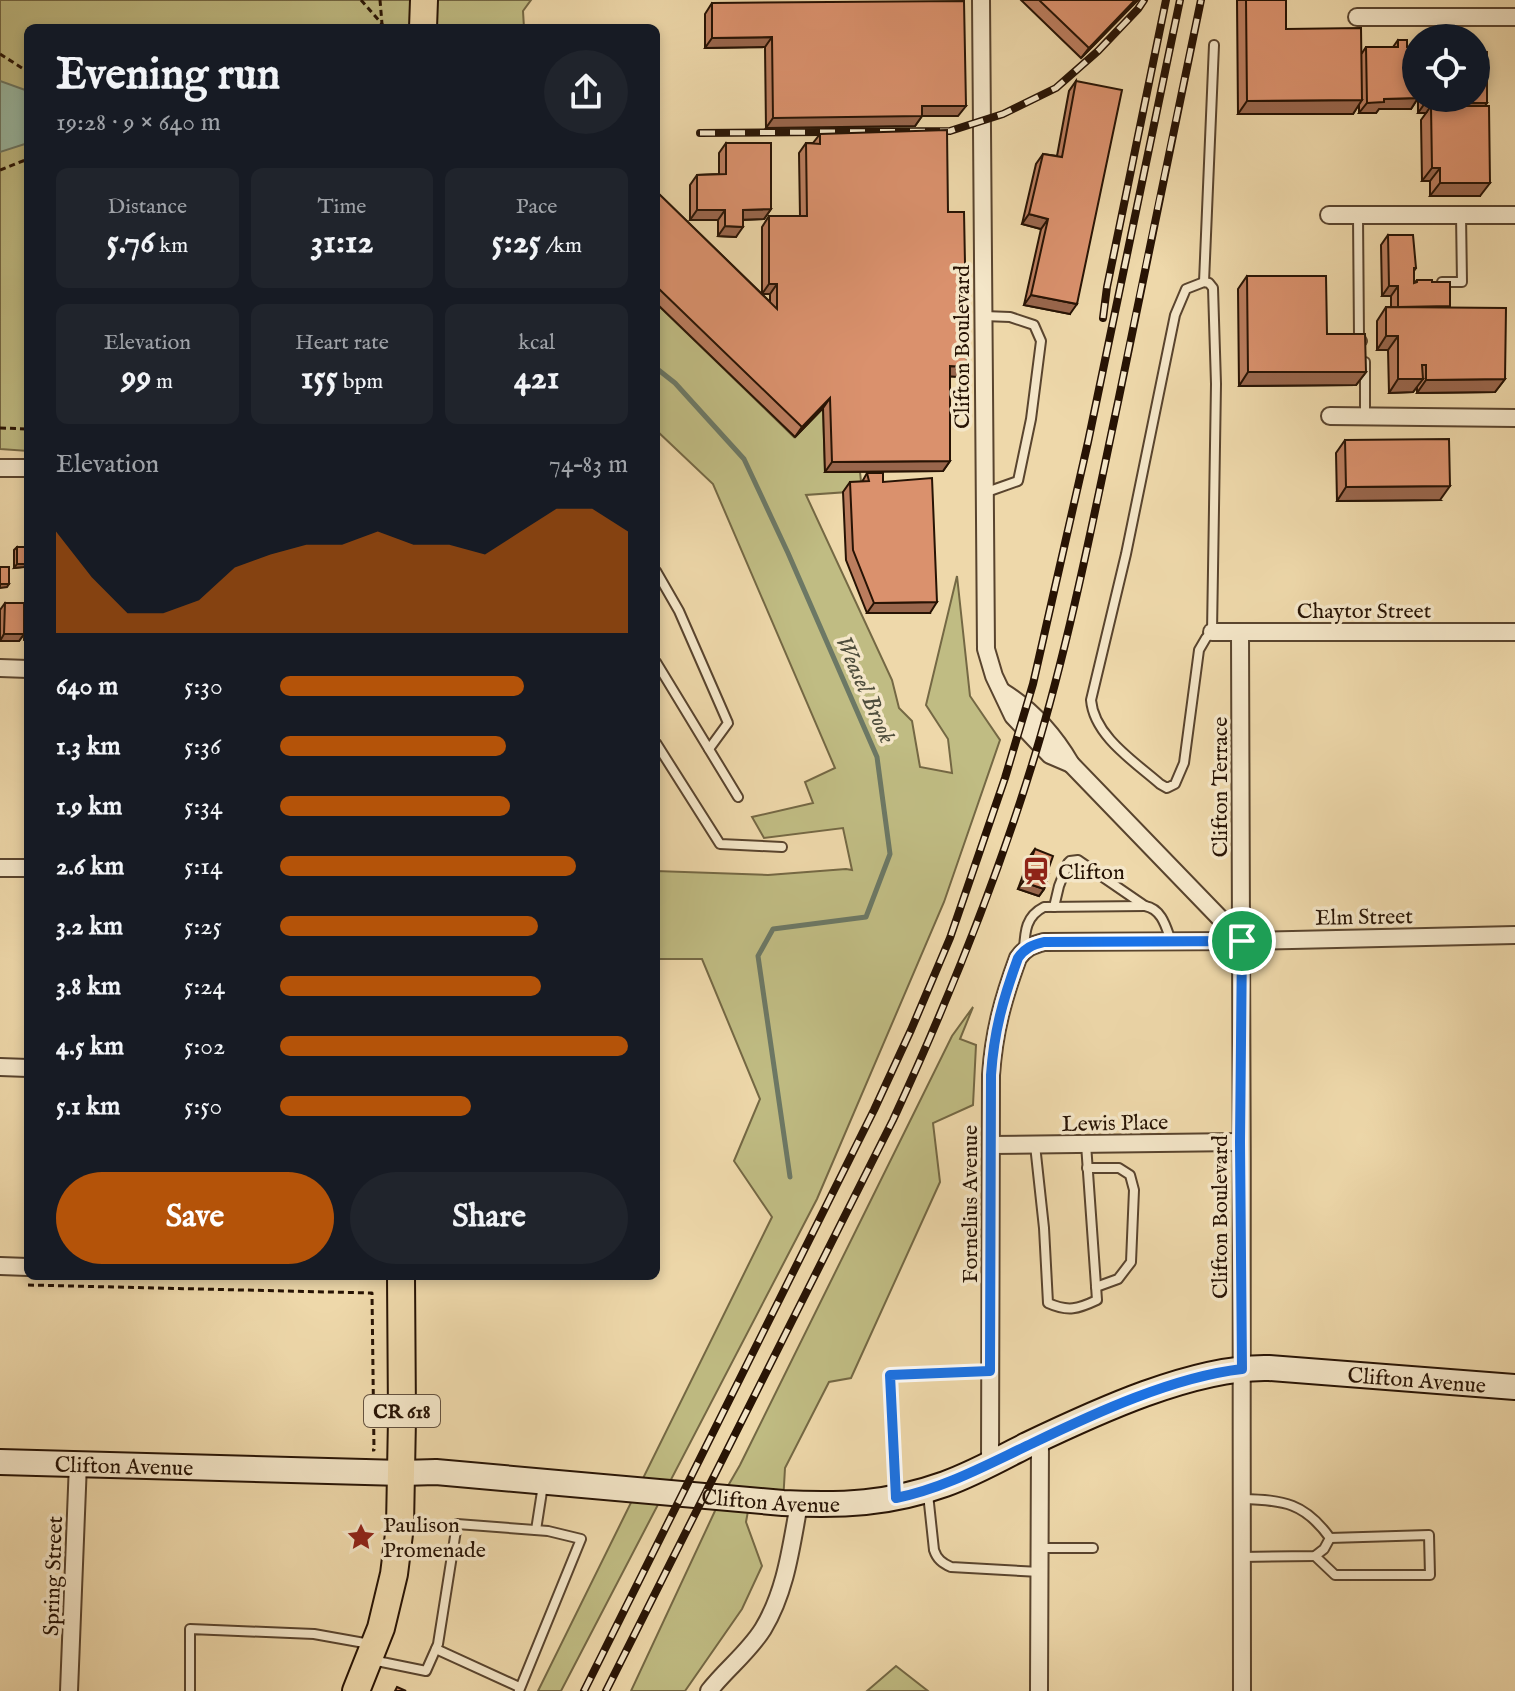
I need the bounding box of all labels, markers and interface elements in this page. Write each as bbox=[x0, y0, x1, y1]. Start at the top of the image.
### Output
map controls bbox=[1402, 24, 1490, 112]
button: locate bbox=[1402, 24, 1490, 112]
text: Evening run bbox=[56, 48, 280, 104]
button: share bbox=[544, 50, 628, 134]
text: 19:28 · 9 × 640 m bbox=[56, 106, 221, 139]
text: Distance bbox=[108, 193, 187, 221]
text: Time bbox=[318, 193, 366, 221]
text: Pace bbox=[516, 193, 557, 221]
text: 5.76 bbox=[107, 221, 155, 264]
text: 31:12 bbox=[311, 221, 373, 264]
text: 5:25 bbox=[491, 221, 541, 264]
text: km bbox=[155, 232, 188, 260]
text: /km bbox=[541, 232, 582, 260]
street label: Clifton Boulevard bbox=[949, 265, 977, 429]
text: Elevation bbox=[104, 329, 191, 357]
text: Heart rate bbox=[295, 329, 389, 357]
text: kcal bbox=[518, 329, 555, 357]
text: 99 bbox=[122, 357, 151, 400]
text: 155 bbox=[301, 357, 338, 400]
text: 421 bbox=[514, 357, 559, 400]
text: m bbox=[151, 368, 173, 396]
text: bpm bbox=[338, 368, 383, 396]
text: Elevation bbox=[56, 448, 159, 481]
text: 74–83 m bbox=[549, 448, 628, 481]
street label: Chaytor Street bbox=[1297, 598, 1432, 626]
water label: Weasel Brook bbox=[827, 631, 902, 749]
text: 640 m bbox=[56, 670, 118, 703]
text: 5:30 bbox=[184, 670, 223, 703]
street label: Clifton Terrace bbox=[1207, 717, 1235, 857]
text: 1.3 km bbox=[56, 730, 121, 763]
text: 5:36 bbox=[184, 730, 221, 763]
text: 1.9 km bbox=[56, 790, 122, 823]
text: 5:34 bbox=[184, 790, 223, 823]
text: 2.6 km bbox=[56, 850, 124, 883]
text: 5:14 bbox=[184, 850, 223, 883]
station icon: Clifton bbox=[1021, 856, 1051, 886]
place label: Clifton bbox=[1058, 859, 1125, 887]
street label: Elm Street bbox=[1315, 903, 1414, 933]
pin bbox=[1208, 907, 1276, 975]
text: 3.2 km bbox=[56, 910, 123, 943]
text: 5:25 bbox=[184, 910, 222, 943]
icon: arrive bbox=[1220, 919, 1264, 963]
text: 3.8 km bbox=[56, 970, 121, 1003]
text: 5:24 bbox=[184, 970, 225, 1003]
text: 4.5 km bbox=[56, 1030, 124, 1063]
text: 5:02 bbox=[184, 1030, 225, 1063]
text: 5.1 km bbox=[56, 1090, 120, 1123]
text: 5:50 bbox=[184, 1090, 222, 1123]
street label: Lewis Place bbox=[1062, 1109, 1169, 1139]
street label: Fornelius Avenue bbox=[957, 1125, 985, 1283]
street label: Clifton Boulevard bbox=[1207, 1135, 1235, 1299]
button: Save bbox=[56, 1172, 334, 1264]
button: Share bbox=[350, 1172, 628, 1264]
street label: Clifton Avenue bbox=[1346, 1362, 1487, 1401]
road number: CR 618 bbox=[364, 1395, 440, 1427]
street label: Clifton Avenue bbox=[54, 1451, 194, 1483]
street label: Clifton Avenue bbox=[700, 1484, 840, 1520]
place label: Paulison Promenade bbox=[383, 1512, 486, 1565]
street label: Spring Street bbox=[38, 1515, 70, 1637]
place icon: Paulison Promenade bbox=[346, 1522, 376, 1552]

